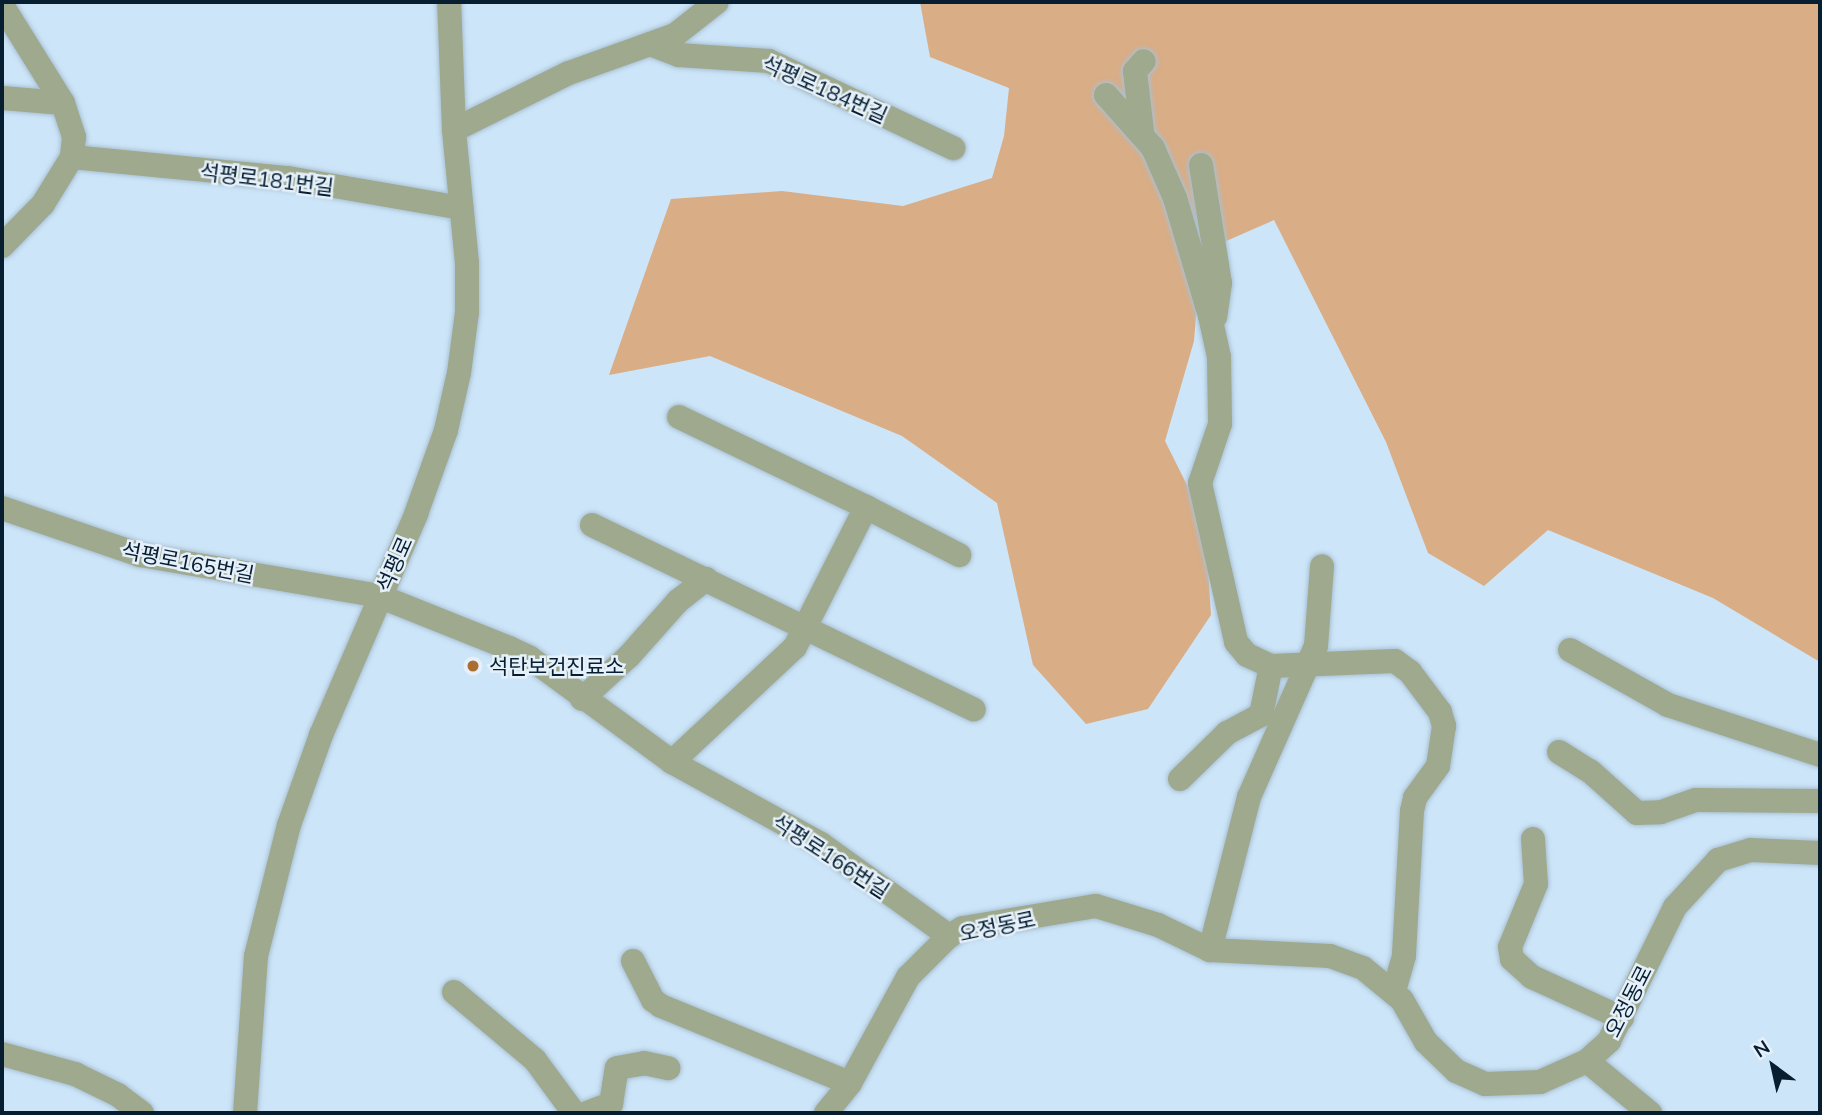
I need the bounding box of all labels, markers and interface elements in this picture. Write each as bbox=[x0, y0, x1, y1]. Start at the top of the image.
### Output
street label: 석평로184번길 bbox=[758, 50, 892, 128]
street label: 석평로181번길 bbox=[199, 158, 335, 200]
street label: 석평로 bbox=[371, 532, 417, 596]
street label: 석평로165번길 bbox=[120, 537, 256, 587]
place label: 석탄보건진료소 bbox=[489, 653, 624, 679]
marker: 석탄보건진료소 bbox=[463, 656, 483, 676]
street label: 석평로166번길 bbox=[768, 809, 894, 903]
street label: 오정동로 bbox=[957, 906, 1037, 946]
street label: 오정동로 bbox=[1599, 961, 1657, 1041]
north arrow bbox=[1738, 1031, 1808, 1101]
text: N bbox=[1749, 1034, 1774, 1062]

